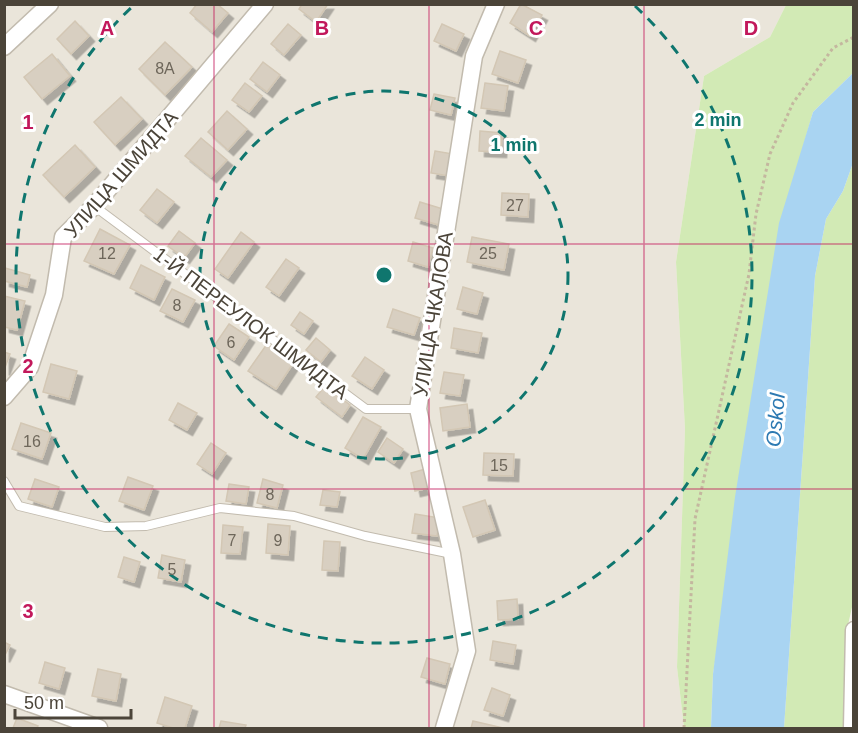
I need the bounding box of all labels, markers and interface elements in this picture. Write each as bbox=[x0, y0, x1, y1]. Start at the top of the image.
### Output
text: A bbox=[100, 17, 114, 39]
text: B bbox=[315, 17, 329, 39]
text: C bbox=[529, 17, 543, 39]
text: D bbox=[744, 17, 758, 39]
house number: 8А bbox=[155, 60, 175, 77]
street label: УЛИЦА ШМИДТА bbox=[60, 106, 183, 242]
text: 2 min bbox=[694, 110, 742, 130]
text: 1 bbox=[22, 111, 34, 133]
text: 1 min bbox=[490, 135, 538, 155]
house number: 27 bbox=[506, 197, 524, 214]
street label: УЛИЦА ЧКАЛОВА bbox=[409, 229, 457, 398]
street label: 1-Й ПЕРЕУЛОК ШМИДТА bbox=[149, 242, 354, 404]
house number: 12 bbox=[98, 245, 116, 262]
house number: 25 bbox=[479, 245, 497, 262]
centre of rings bbox=[374, 265, 394, 285]
house number: 8 bbox=[173, 297, 182, 314]
house number: 6 bbox=[227, 334, 236, 351]
text: 2 bbox=[22, 355, 34, 377]
water label: Oskol bbox=[761, 391, 789, 448]
house number: 16 bbox=[23, 433, 41, 450]
house number: 15 bbox=[490, 457, 508, 474]
house number: 8 bbox=[266, 486, 275, 503]
house number: 7 bbox=[228, 532, 237, 549]
house number: 9 bbox=[274, 532, 283, 549]
house number: 5 bbox=[168, 561, 177, 578]
text: 3 bbox=[22, 600, 34, 622]
scale bar bbox=[15, 682, 130, 720]
text: 50 m bbox=[24, 693, 64, 713]

